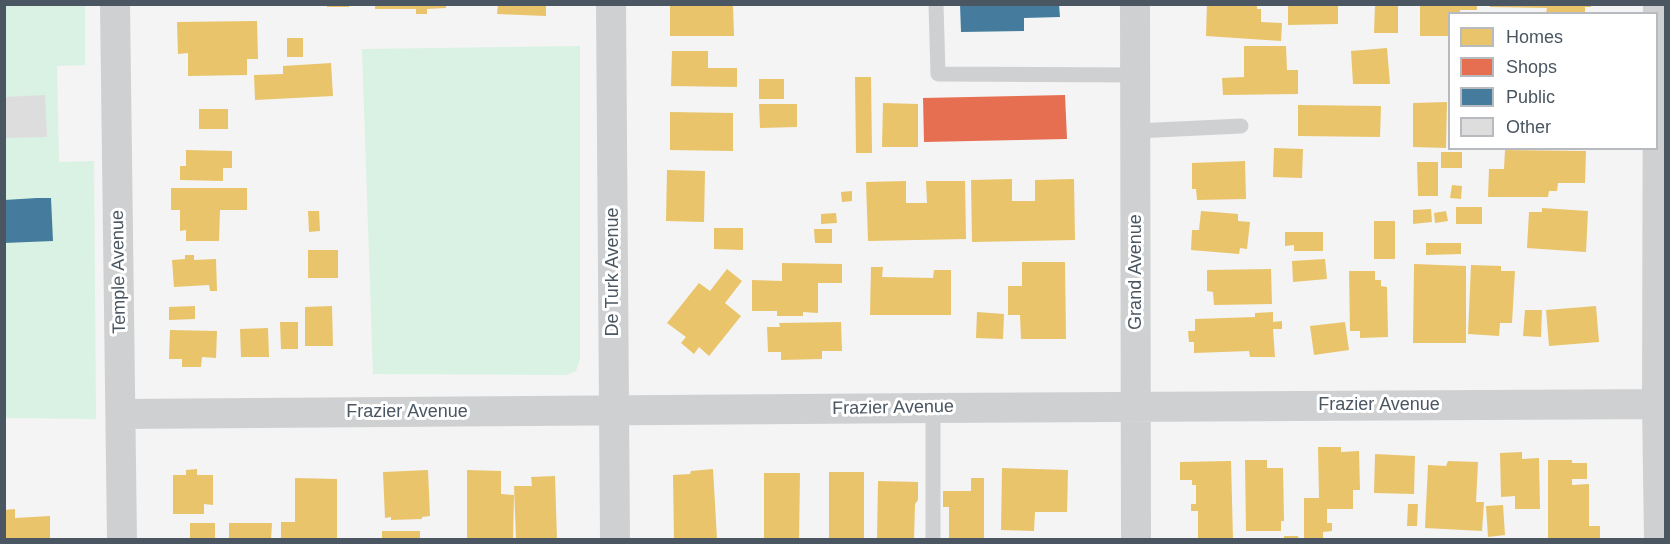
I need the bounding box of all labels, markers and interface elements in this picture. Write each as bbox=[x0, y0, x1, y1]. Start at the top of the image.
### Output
legend bbox=[1448, 12, 1658, 150]
text: Homes bbox=[1506, 27, 1563, 47]
text: Shops bbox=[1506, 57, 1557, 77]
text: Public bbox=[1506, 87, 1555, 107]
text: Other bbox=[1506, 117, 1551, 137]
street label: De Turk Avenue bbox=[602, 207, 624, 337]
street label: Temple Avenue bbox=[107, 210, 131, 334]
street label: Grand Avenue bbox=[1125, 214, 1147, 330]
street label: Frazier Avenue bbox=[1318, 394, 1440, 416]
street label: Frazier Avenue bbox=[832, 396, 954, 420]
street label: Frazier Avenue bbox=[346, 401, 468, 423]

